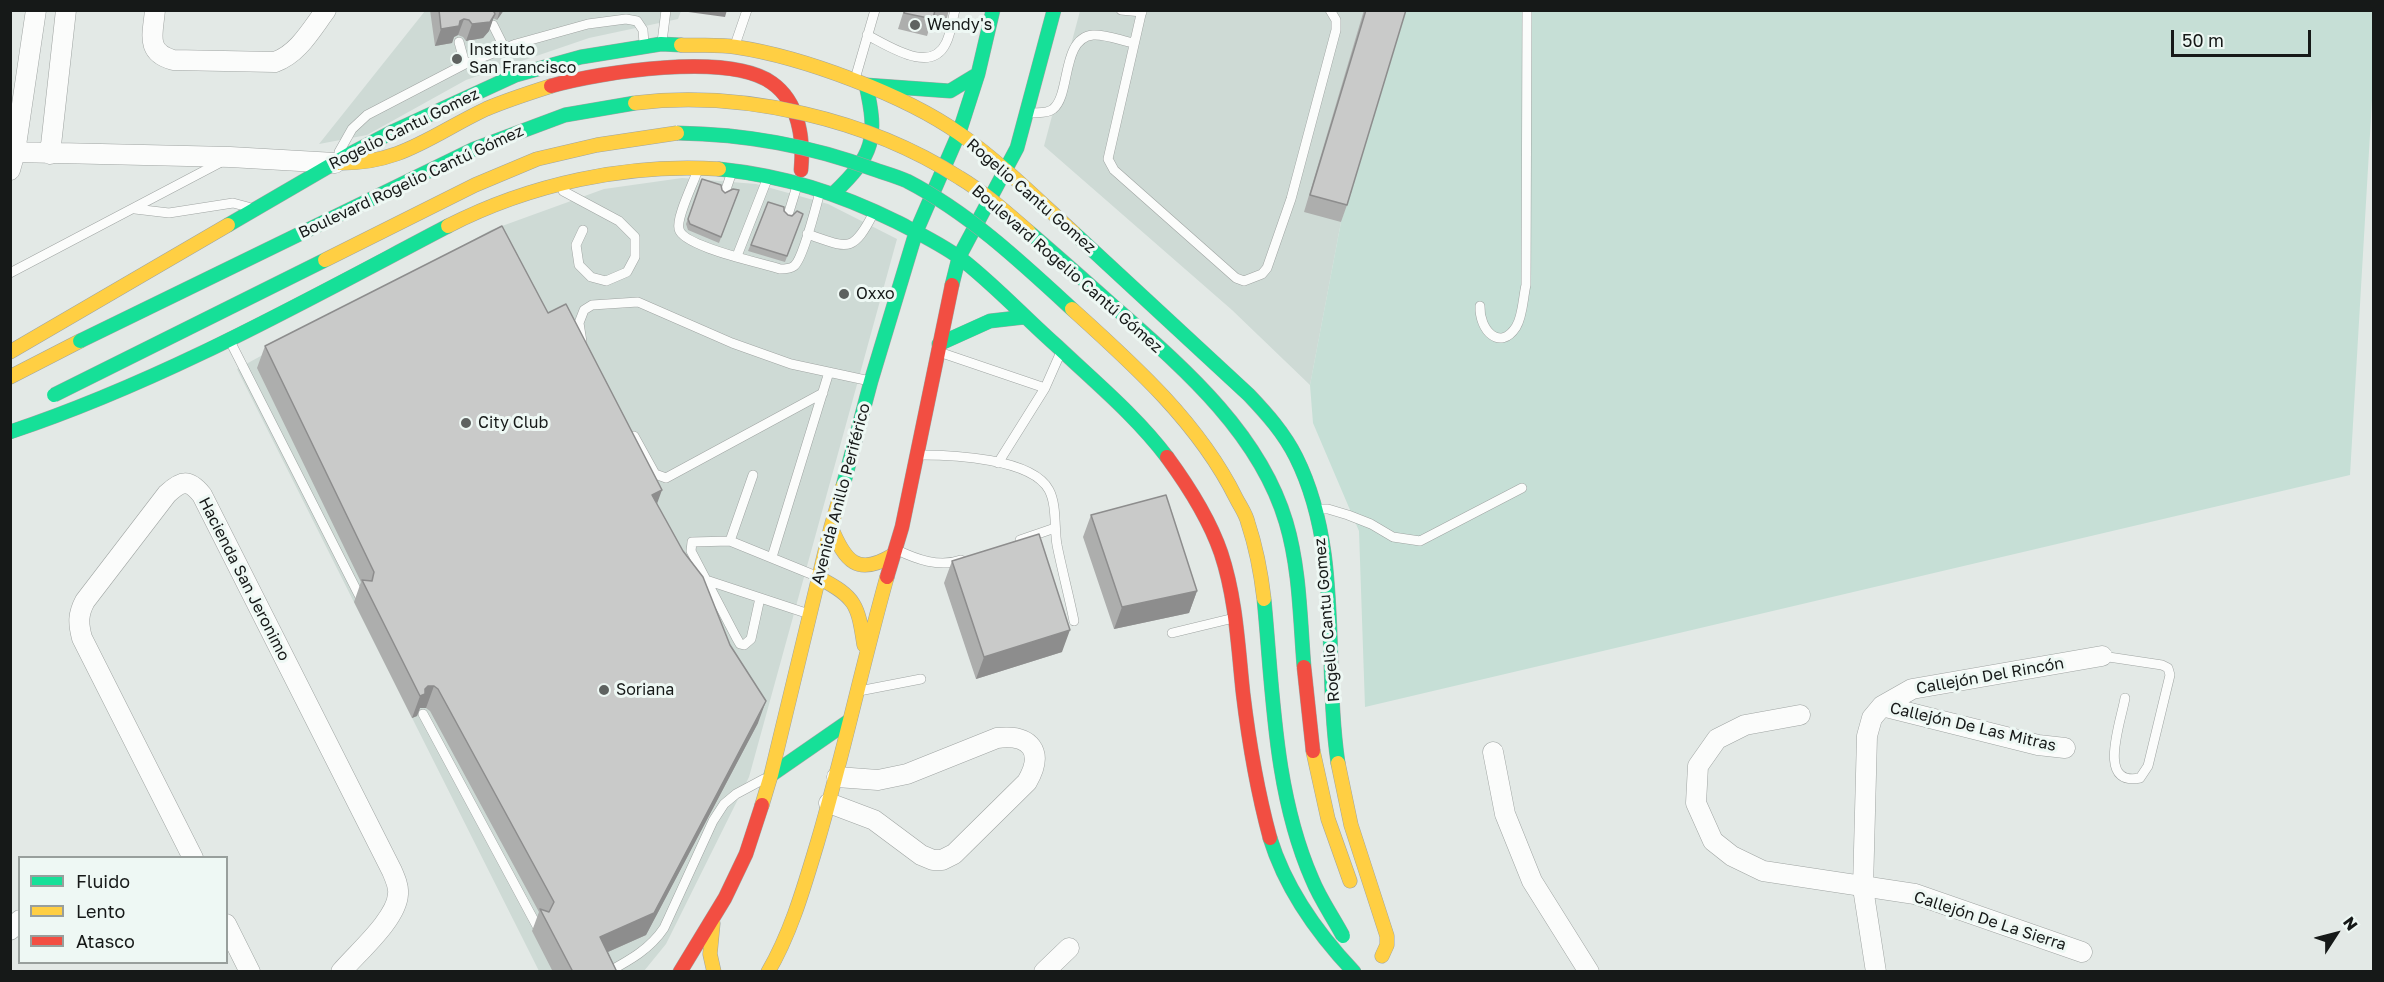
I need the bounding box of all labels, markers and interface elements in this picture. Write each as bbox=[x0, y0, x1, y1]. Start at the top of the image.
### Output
place label: Wendy's bbox=[927, 15, 992, 35]
marker: Wendy's bbox=[908, 18, 922, 32]
scale bar bbox=[2174, 18, 2314, 56]
text: 50 m bbox=[2182, 29, 2224, 51]
place label: Instituto San Francisco bbox=[469, 40, 576, 78]
marker: Instituto San Francisco bbox=[450, 52, 464, 66]
street label: Rogelio Cantu Gomez bbox=[326, 84, 482, 174]
street label: Boulevard Rogelio Cantú Gómez bbox=[295, 121, 527, 243]
street label: Rogelio Cantu Gomez bbox=[963, 135, 1099, 257]
street label: Boulevard Rogelio Cantú Gómez bbox=[968, 181, 1166, 357]
place label: Oxxo bbox=[856, 284, 895, 304]
marker: Oxxo bbox=[837, 287, 851, 301]
street label: Avenida Anillo Periférico bbox=[808, 401, 874, 587]
place label: City Club bbox=[478, 413, 548, 433]
marker: City Club bbox=[459, 416, 473, 430]
street label: Hacienda San Jeronimo bbox=[194, 494, 294, 664]
street label: Rogelio Cantu Gomez bbox=[1310, 537, 1344, 703]
street label: Callejón Del Rincón bbox=[1915, 654, 2065, 698]
place label: Soriana bbox=[616, 680, 674, 700]
marker: Soriana bbox=[597, 683, 611, 697]
street label: Callejón De Las Mitras bbox=[1888, 698, 2058, 756]
legend bbox=[18, 856, 228, 964]
text: Fluido bbox=[76, 870, 130, 892]
street label: Callejón De La Sierra bbox=[1911, 887, 2069, 955]
text: Lento bbox=[76, 900, 125, 922]
north arrow bbox=[2306, 904, 2366, 964]
text: N bbox=[2339, 913, 2362, 934]
text: Atasco bbox=[76, 930, 135, 952]

